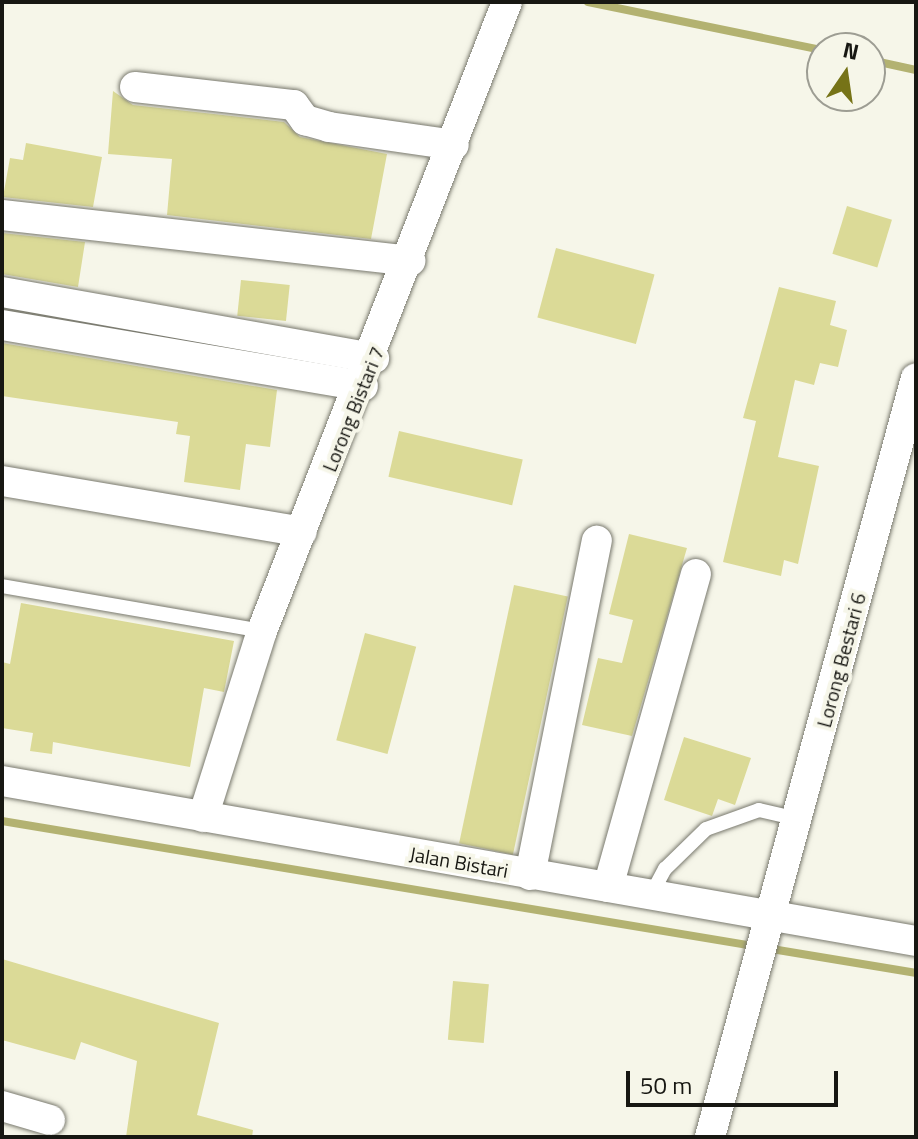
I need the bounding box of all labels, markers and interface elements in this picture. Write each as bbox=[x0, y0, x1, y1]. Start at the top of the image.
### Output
north arrow bbox=[806, 32, 886, 112]
text: N bbox=[840, 32, 862, 69]
street label: Lorong Bistari 7 bbox=[317, 343, 389, 475]
street label: Lorong Bestari 6 bbox=[811, 590, 871, 730]
street label: Jalan Bistari bbox=[408, 842, 510, 882]
scale bar bbox=[630, 1055, 842, 1105]
text: 50 m bbox=[640, 1067, 692, 1103]

